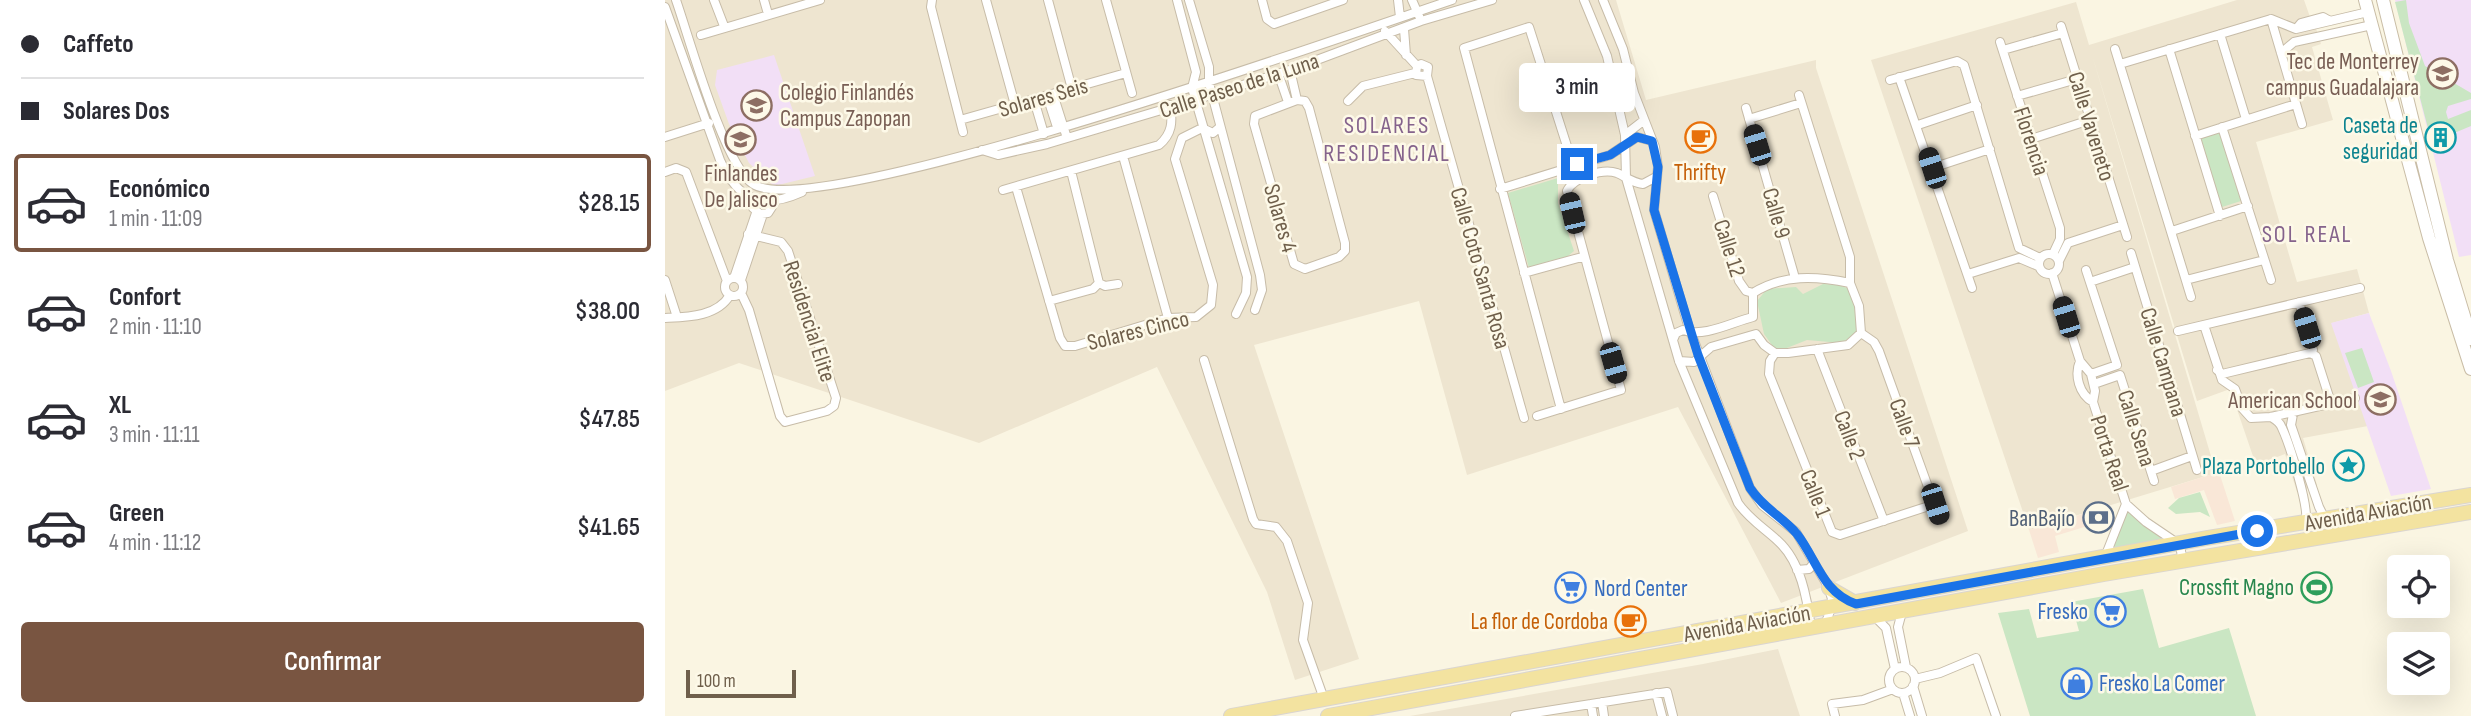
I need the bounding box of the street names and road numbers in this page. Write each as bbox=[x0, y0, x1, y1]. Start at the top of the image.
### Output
street label: Calle Paseo de la Luna bbox=[1156, 47, 1323, 125]
street label: Calle Vaveneto bbox=[2061, 68, 2121, 184]
street label: Solares Seis bbox=[995, 72, 1091, 124]
street label: Florencia bbox=[2007, 104, 2055, 179]
street label: Solares 4 bbox=[1257, 181, 1303, 256]
street label: Calle Coto Santa Rosa bbox=[1444, 184, 1516, 352]
street label: Calle 9 bbox=[1756, 185, 1797, 242]
street label: Calle 12 bbox=[1707, 216, 1751, 281]
street label: Residencial Elite bbox=[776, 257, 842, 385]
street label: Calle Campana bbox=[2133, 304, 2193, 420]
street label: Solares Cinco bbox=[1084, 305, 1192, 357]
street label: Calle Sena bbox=[2111, 386, 2162, 470]
street label: Calle 7 bbox=[1882, 395, 1926, 452]
street label: Calle 2 bbox=[1827, 407, 1871, 464]
street label: Porta Real bbox=[2084, 412, 2134, 495]
street label: Calle 1 bbox=[1793, 465, 1837, 521]
street label: Avenida Aviación bbox=[2302, 488, 2434, 538]
street label: Avenida Aviación bbox=[1681, 599, 1813, 649]

